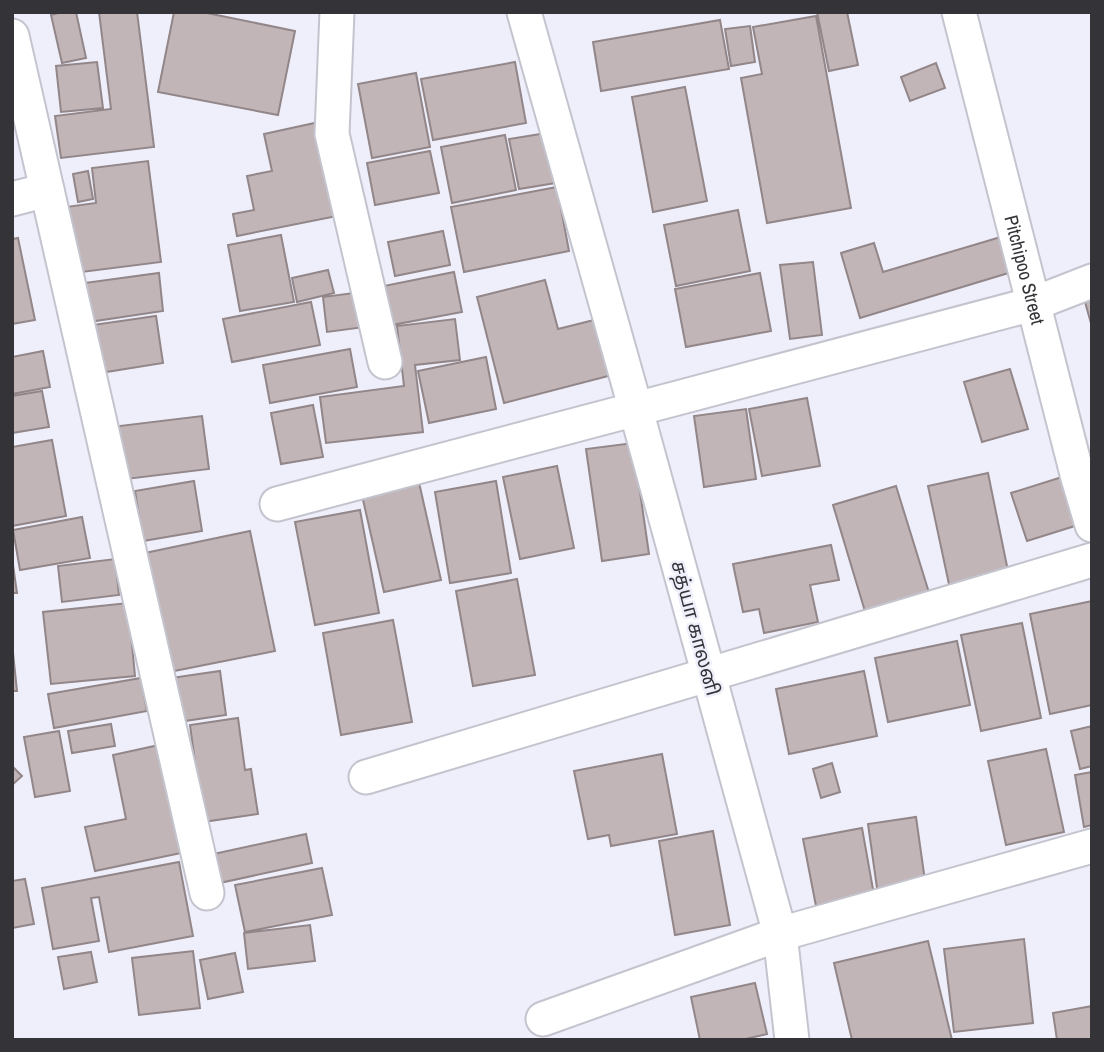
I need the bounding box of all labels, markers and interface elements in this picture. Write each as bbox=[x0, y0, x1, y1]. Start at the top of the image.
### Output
street label: Pitchipoo Street bbox=[998, 212, 1051, 328]
street label: சத்யா காலனி bbox=[665, 558, 727, 698]

